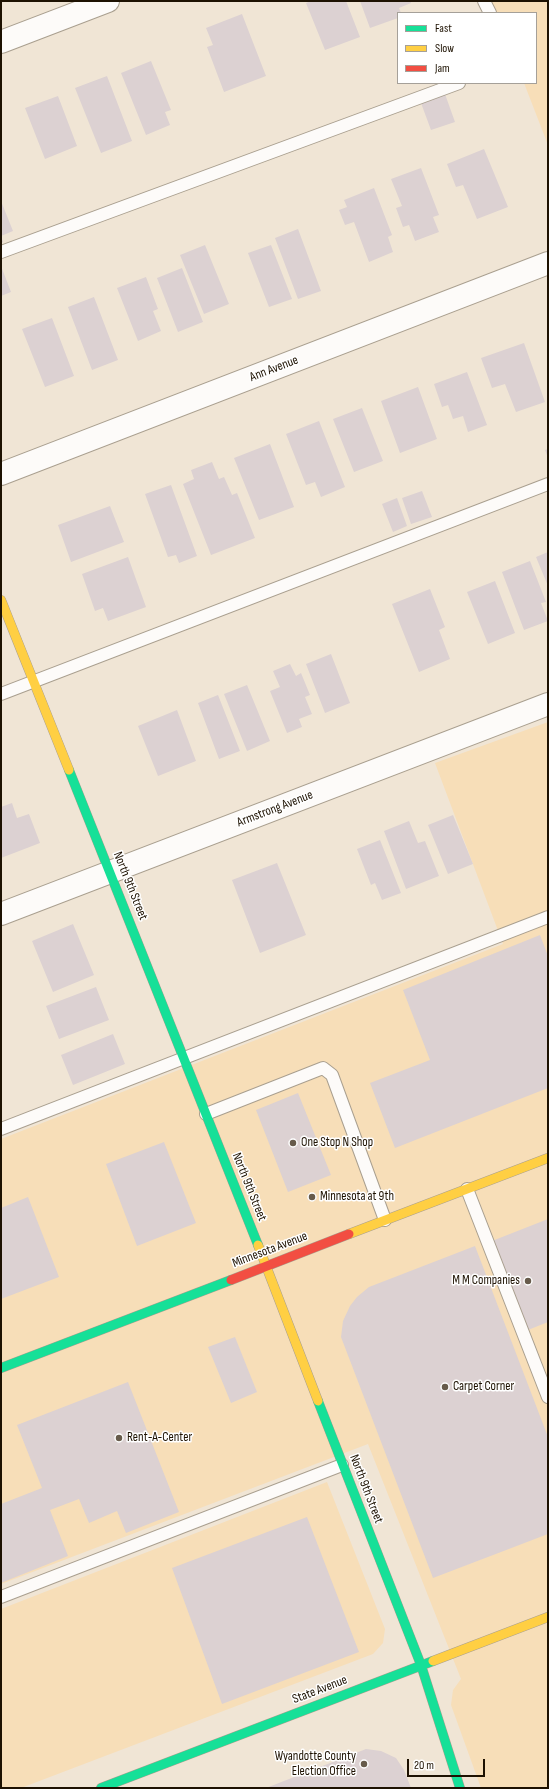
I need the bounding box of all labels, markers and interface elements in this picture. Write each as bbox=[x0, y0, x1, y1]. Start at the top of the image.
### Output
legend bbox=[397, 12, 537, 84]
text: Fast bbox=[435, 21, 452, 36]
text: Slow bbox=[435, 41, 454, 56]
text: Jam bbox=[435, 61, 450, 76]
street label: Ann Avenue bbox=[247, 353, 301, 385]
street label: Armstrong Avenue bbox=[235, 787, 315, 831]
street label: North 9th Street bbox=[109, 850, 151, 922]
place label: One Stop N Shop bbox=[301, 1135, 373, 1151]
marker: One Stop N Shop bbox=[288, 1138, 298, 1148]
street label: North 9th Street bbox=[228, 1151, 270, 1223]
place label: Minnesota at 9th bbox=[320, 1189, 394, 1205]
marker: Minnesota at 9th bbox=[307, 1192, 317, 1202]
street label: Minnesota Avenue bbox=[230, 1229, 310, 1271]
place label: M M Companies bbox=[452, 1273, 520, 1289]
marker: M M Companies bbox=[523, 1276, 533, 1286]
place label: Carpet Corner bbox=[453, 1379, 514, 1395]
marker: Carpet Corner bbox=[440, 1382, 450, 1392]
place label: Rent-A-Center bbox=[127, 1430, 192, 1446]
marker: Rent-A-Center bbox=[114, 1433, 124, 1443]
street label: North 9th Street bbox=[346, 1452, 386, 1526]
street label: State Avenue bbox=[290, 1672, 350, 1708]
place label: Wyandotte County Election Office bbox=[275, 1749, 356, 1780]
scale bar bbox=[409, 1751, 487, 1777]
text: 20 m bbox=[414, 1758, 434, 1773]
marker: Wyandotte County Election Office bbox=[359, 1759, 369, 1769]

